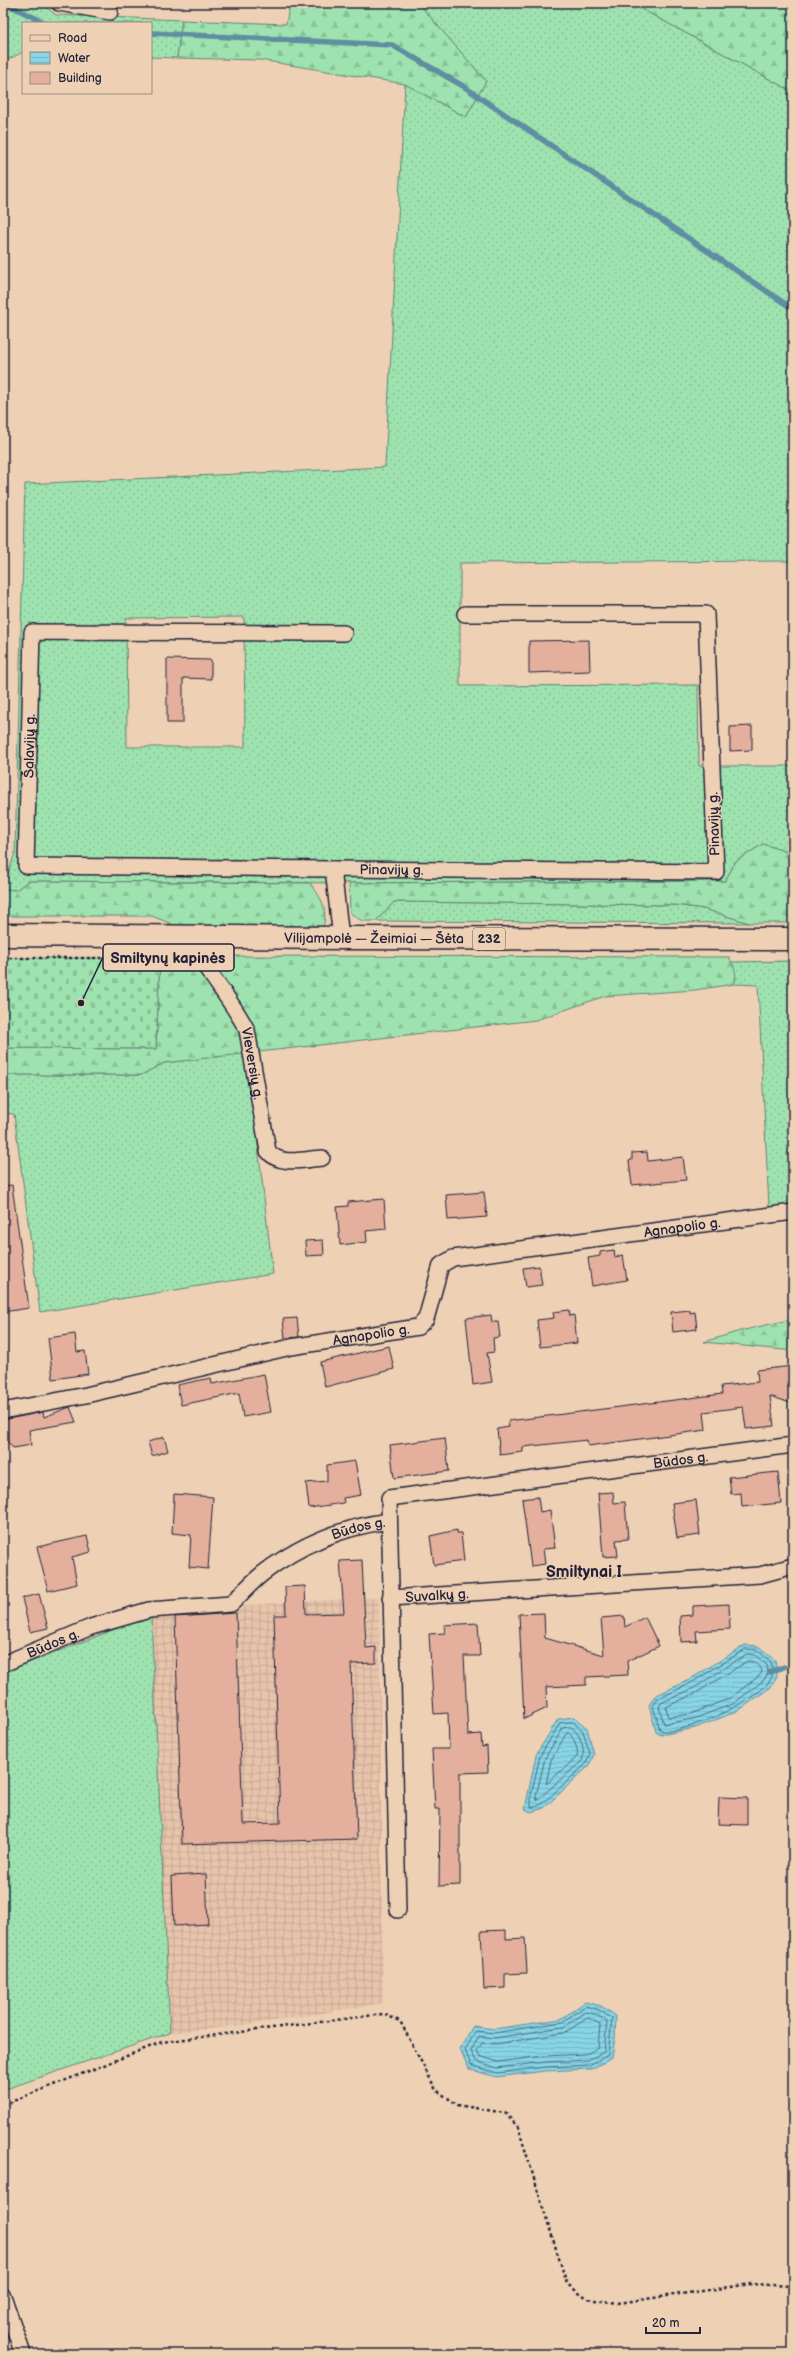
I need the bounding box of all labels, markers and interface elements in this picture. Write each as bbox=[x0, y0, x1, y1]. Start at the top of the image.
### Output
legend bbox=[22, 22, 152, 94]
text: Road bbox=[58, 31, 87, 46]
text: Water bbox=[58, 51, 90, 66]
text: Building bbox=[58, 71, 102, 86]
street label: Šalavijų g. bbox=[19, 713, 38, 778]
street label: Pinavijų g. bbox=[704, 791, 724, 856]
street label: Pinavijų g. bbox=[359, 861, 424, 878]
road number: 232 bbox=[473, 928, 505, 950]
street label: Vilijampolė — Žeimiai — Šėta bbox=[284, 929, 464, 947]
callout: Smiltynų kapinės bbox=[103, 944, 234, 971]
text: Smiltynų kapinės bbox=[111, 949, 225, 968]
street label: Vieversių g. bbox=[238, 1026, 267, 1101]
street label: Agnapolio g. bbox=[643, 1213, 722, 1241]
street label: Agnapolio g. bbox=[331, 1320, 411, 1349]
street label: Būdos g. bbox=[652, 1448, 709, 1472]
street label: Būdos g. bbox=[329, 1513, 387, 1543]
district label: Smiltynai I bbox=[546, 1563, 622, 1582]
street label: Suvalkų g. bbox=[405, 1585, 469, 1606]
street label: Būdos g. bbox=[24, 1624, 82, 1662]
scale bar bbox=[646, 2309, 700, 2335]
text: 20 m bbox=[652, 2316, 679, 2331]

